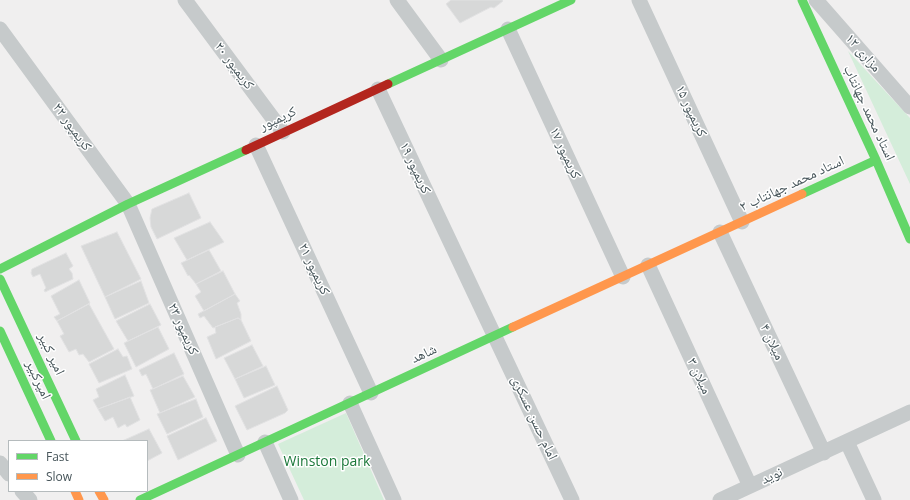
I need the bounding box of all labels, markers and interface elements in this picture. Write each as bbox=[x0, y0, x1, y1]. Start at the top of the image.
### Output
street label: مزاری ۱۲ bbox=[842, 30, 884, 76]
street label: کریمپور ۲۰ bbox=[211, 39, 257, 93]
street label: استاد محمد جهانتاب bbox=[840, 63, 898, 163]
street label: کریمپور ۱۵ bbox=[672, 82, 710, 140]
street label: کریمپور ۲۲ bbox=[49, 100, 95, 154]
street label: کریمپور bbox=[257, 103, 299, 135]
street label: کریمپور ۱۷ bbox=[546, 124, 584, 182]
street label: کریمپور ۱۹ bbox=[396, 139, 434, 197]
street label: استاد محمد جهانتاب ۲ bbox=[737, 152, 847, 216]
street label: کریمپور ۲۱ bbox=[295, 240, 333, 298]
street label: کریمپور ۲۳ bbox=[164, 300, 202, 358]
street label: میلان ۴ bbox=[756, 321, 788, 363]
street label: امیر کبیر bbox=[34, 330, 68, 378]
street label: شاهد bbox=[408, 341, 440, 367]
street label: میلان ۳ bbox=[683, 355, 715, 397]
street label: امیرکبیر bbox=[22, 358, 54, 402]
street label: امام حسن عسکری bbox=[507, 373, 561, 463]
legend bbox=[8, 440, 148, 492]
text: Fast bbox=[46, 448, 69, 465]
park label: Winston park bbox=[284, 454, 370, 470]
street label: نوید bbox=[759, 464, 785, 488]
text: Slow bbox=[46, 468, 72, 485]

